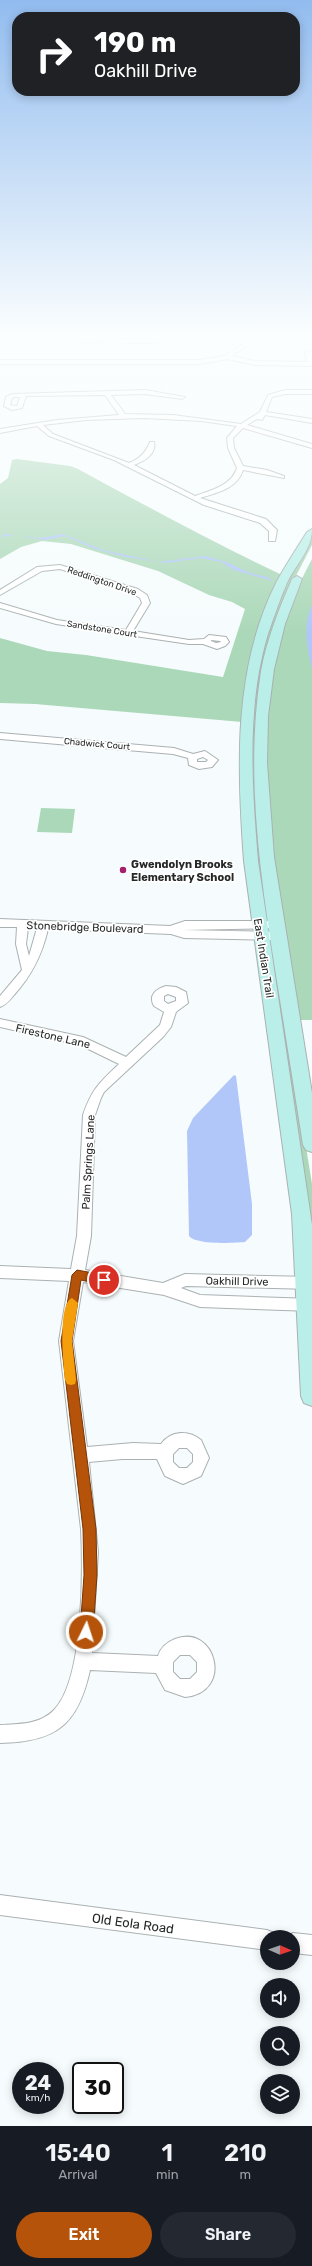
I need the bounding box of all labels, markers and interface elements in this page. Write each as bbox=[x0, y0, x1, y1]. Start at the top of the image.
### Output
text: 190 m bbox=[94, 26, 177, 59]
icon: right bbox=[28, 28, 80, 80]
text: Oakhill Drive bbox=[94, 60, 197, 82]
street label: Reddington Drive bbox=[66, 564, 138, 598]
street label: Sandstone Court bbox=[66, 619, 138, 640]
street label: Chadwick Court bbox=[63, 736, 131, 752]
place label: Gwendolyn Brooks Elementary School bbox=[131, 858, 234, 884]
marker: Gwendolyn Brooks Elementary School bbox=[118, 865, 128, 875]
street label: East Indian Trail bbox=[251, 917, 276, 999]
street label: Stonebridge Boulevard bbox=[26, 919, 144, 936]
street label: Firestone Lane bbox=[14, 1022, 91, 1051]
street label: Palm Springs Lane bbox=[80, 1114, 97, 1210]
pin bbox=[87, 1263, 121, 1297]
icon: arrive bbox=[93, 1269, 115, 1291]
street label: Oakhill Drive bbox=[205, 1274, 269, 1289]
position arrow bbox=[65, 1611, 107, 1653]
street label: Old Eola Road bbox=[91, 1910, 175, 1937]
north arrow bbox=[260, 1930, 300, 1970]
map controls bbox=[260, 1930, 300, 2114]
button: sound bbox=[260, 1978, 300, 2018]
button: search bbox=[260, 2026, 300, 2066]
speed limit sign: 30 bbox=[72, 2062, 124, 2114]
text: 24 bbox=[25, 2071, 51, 2095]
button: layers bbox=[260, 2074, 300, 2114]
text: km/h bbox=[26, 2092, 50, 2104]
text: 15:40 bbox=[45, 2139, 111, 2167]
text: 1 bbox=[162, 2139, 173, 2167]
text: 210 bbox=[224, 2139, 267, 2167]
text: Arrival bbox=[59, 2167, 98, 2182]
text: min bbox=[156, 2167, 179, 2182]
text: m bbox=[240, 2167, 251, 2182]
button: Exit bbox=[16, 2212, 152, 2258]
button: Share bbox=[160, 2212, 296, 2258]

